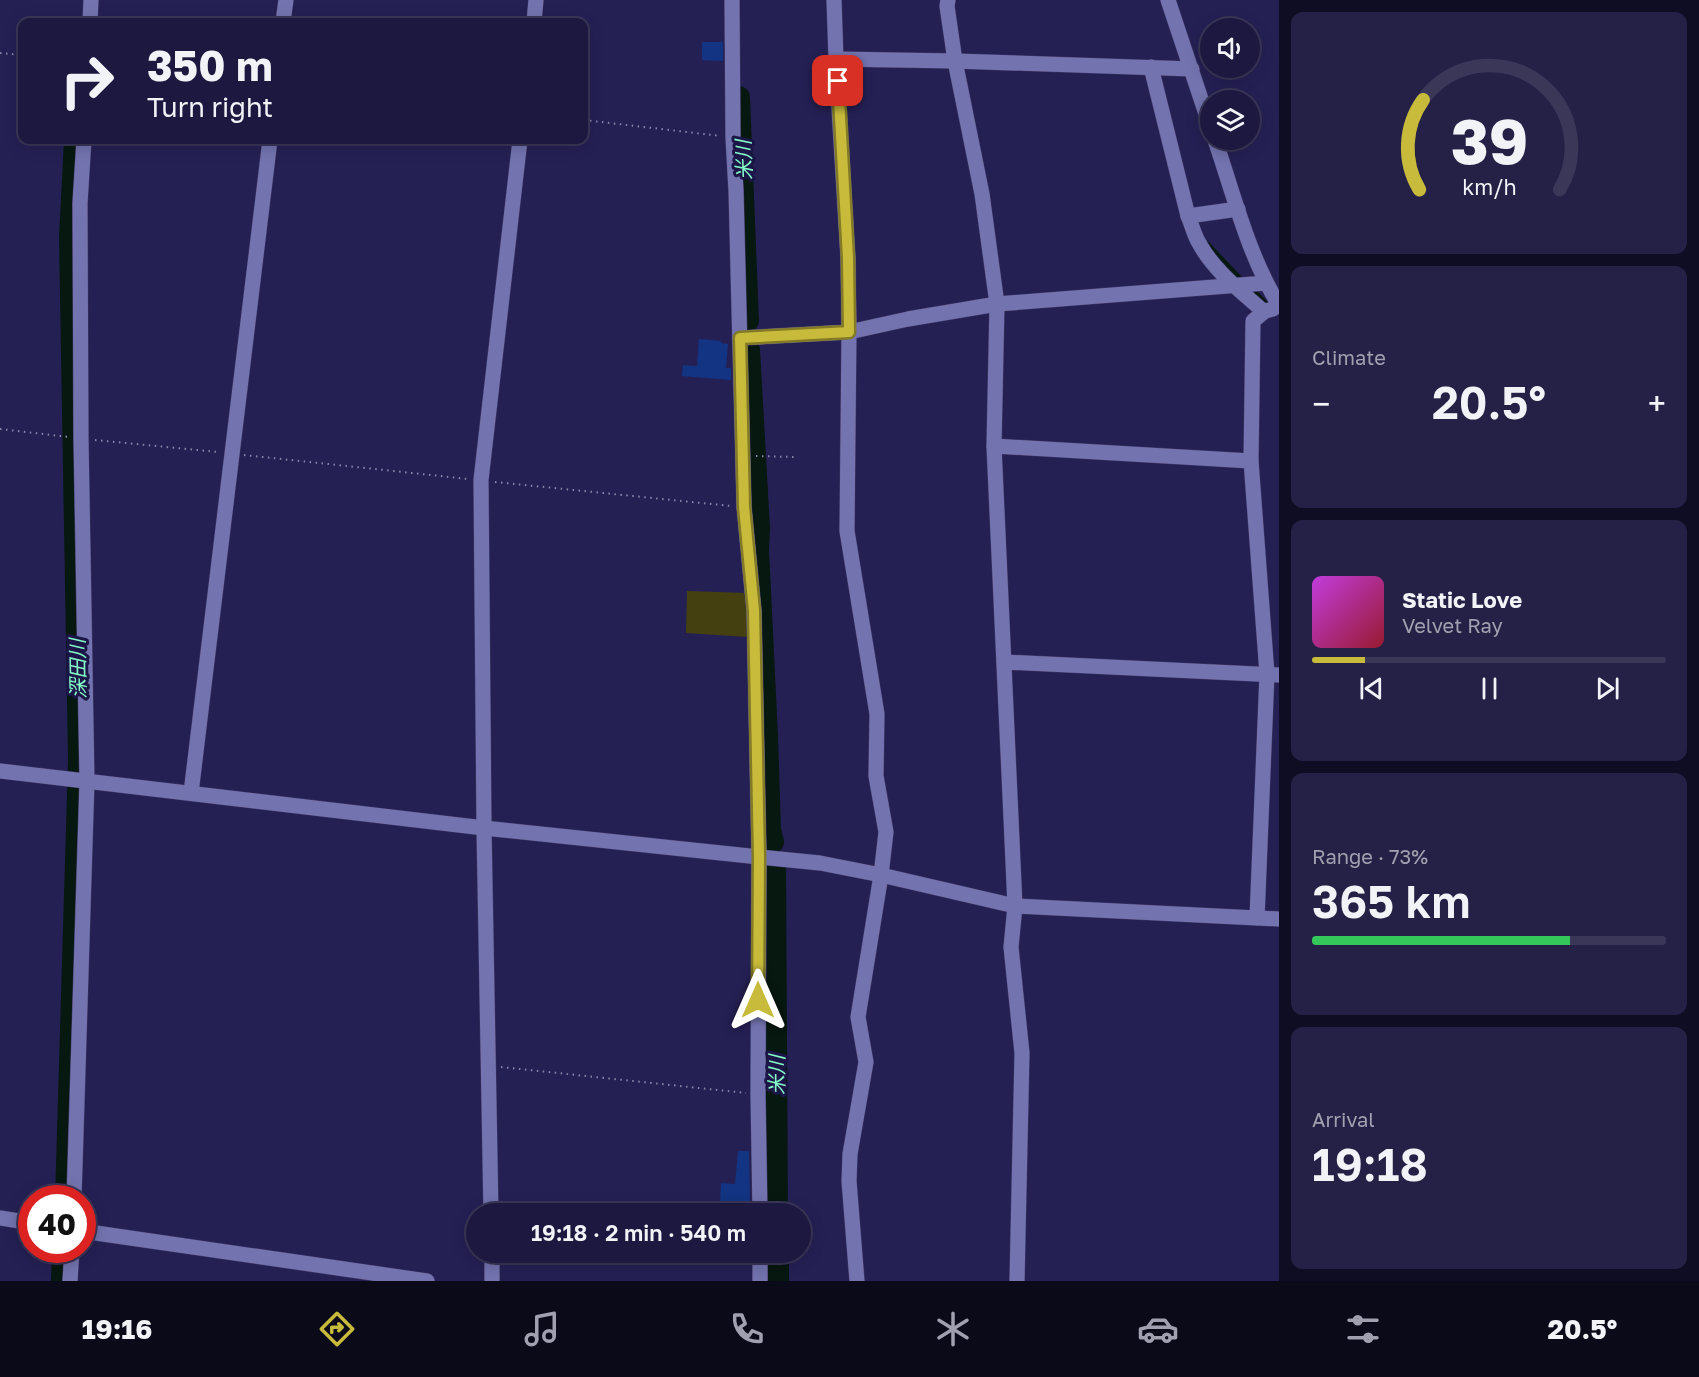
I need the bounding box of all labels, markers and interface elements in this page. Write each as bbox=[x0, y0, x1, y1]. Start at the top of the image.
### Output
map controls bbox=[1200, 18, 1260, 150]
button: sound bbox=[1200, 18, 1260, 78]
text: 350 m bbox=[147, 40, 273, 90]
icon: right bbox=[48, 42, 126, 120]
pin bbox=[812, 55, 863, 106]
icon: arrive bbox=[821, 64, 854, 97]
button: layers bbox=[1200, 90, 1260, 150]
text: Turn right bbox=[147, 91, 273, 123]
text: 39 bbox=[1450, 103, 1528, 178]
water label: 米川 bbox=[730, 138, 756, 180]
text: km/h bbox=[1462, 174, 1516, 200]
text: Climate bbox=[1312, 345, 1386, 369]
text: 20.5° bbox=[1432, 375, 1546, 429]
text: − bbox=[1312, 384, 1330, 423]
text: + bbox=[1648, 384, 1666, 423]
text: Static Love bbox=[1402, 586, 1522, 613]
text: Velvet Ray bbox=[1402, 613, 1503, 637]
water label: 深田川 bbox=[64, 637, 90, 699]
icon: previous bbox=[1355, 672, 1388, 705]
icon: pause bbox=[1473, 672, 1506, 705]
icon: next bbox=[1591, 672, 1624, 705]
text: Range · 73% bbox=[1312, 844, 1428, 868]
text: 365 km bbox=[1312, 874, 1471, 928]
position arrow bbox=[726, 968, 790, 1032]
water label: 米川 bbox=[764, 1053, 788, 1095]
text: Arrival bbox=[1312, 1107, 1375, 1131]
text: 19:18 bbox=[1312, 1137, 1428, 1191]
speed limit sign: 40 bbox=[18, 1185, 96, 1263]
text: 19:18 · 2 min · 540 m bbox=[531, 1219, 746, 1246]
icon: directions bbox=[316, 1308, 358, 1350]
icon: music bbox=[521, 1308, 563, 1350]
icon: phone bbox=[726, 1308, 768, 1350]
icon: climate bbox=[932, 1308, 974, 1350]
icon: car bbox=[1137, 1308, 1179, 1350]
icon: filters bbox=[1342, 1308, 1384, 1350]
text: 19:16 bbox=[82, 1313, 152, 1345]
text: 20.5° bbox=[1548, 1313, 1617, 1345]

